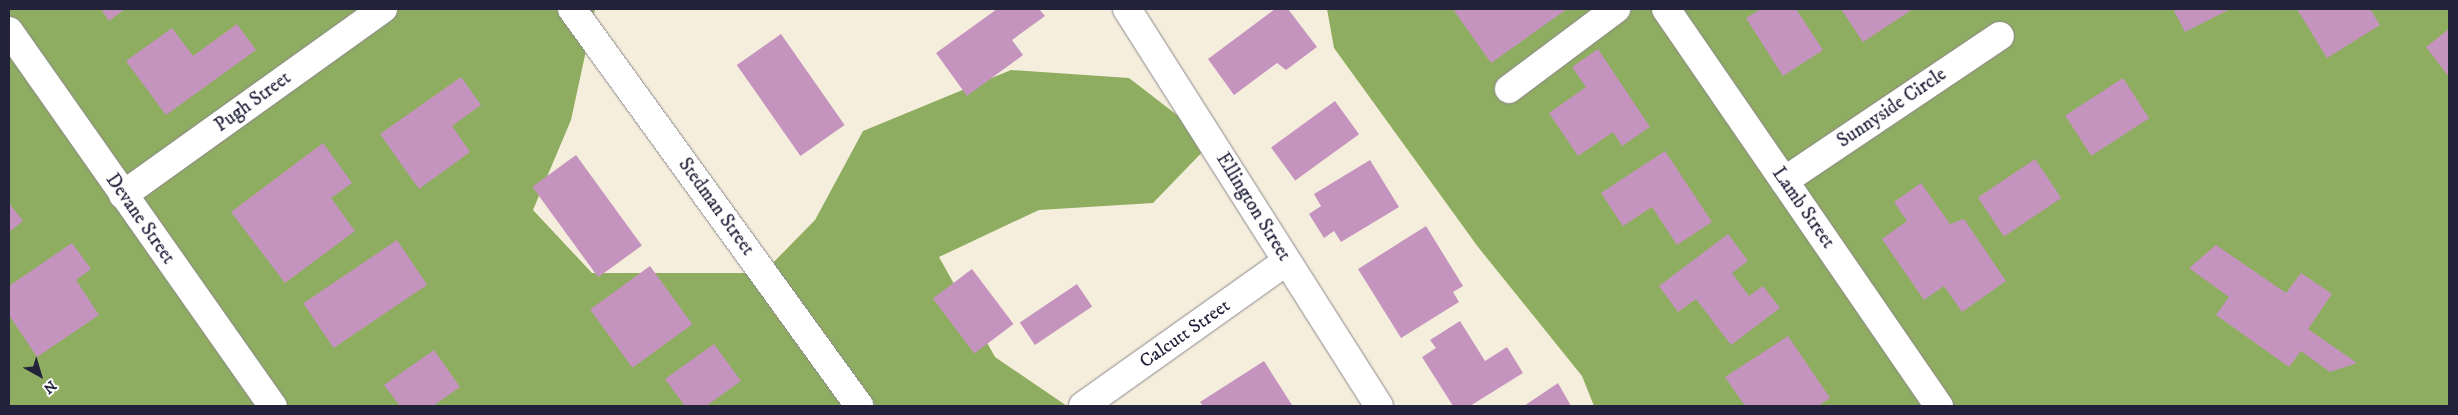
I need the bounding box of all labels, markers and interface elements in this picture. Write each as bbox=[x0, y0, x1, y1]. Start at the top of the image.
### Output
street label: Sunnyside Circle bbox=[1833, 63, 1951, 153]
street label: Pugh Street bbox=[211, 67, 295, 137]
street label: Ellington Street bbox=[1211, 149, 1295, 265]
street label: Stedman Street bbox=[673, 154, 759, 260]
street label: Lamb Street bbox=[1767, 163, 1839, 253]
street label: Devane Street bbox=[100, 169, 180, 269]
street label: Calcutt Street bbox=[1136, 295, 1234, 373]
north arrow bbox=[15, 350, 65, 400]
text: N bbox=[39, 376, 60, 397]

